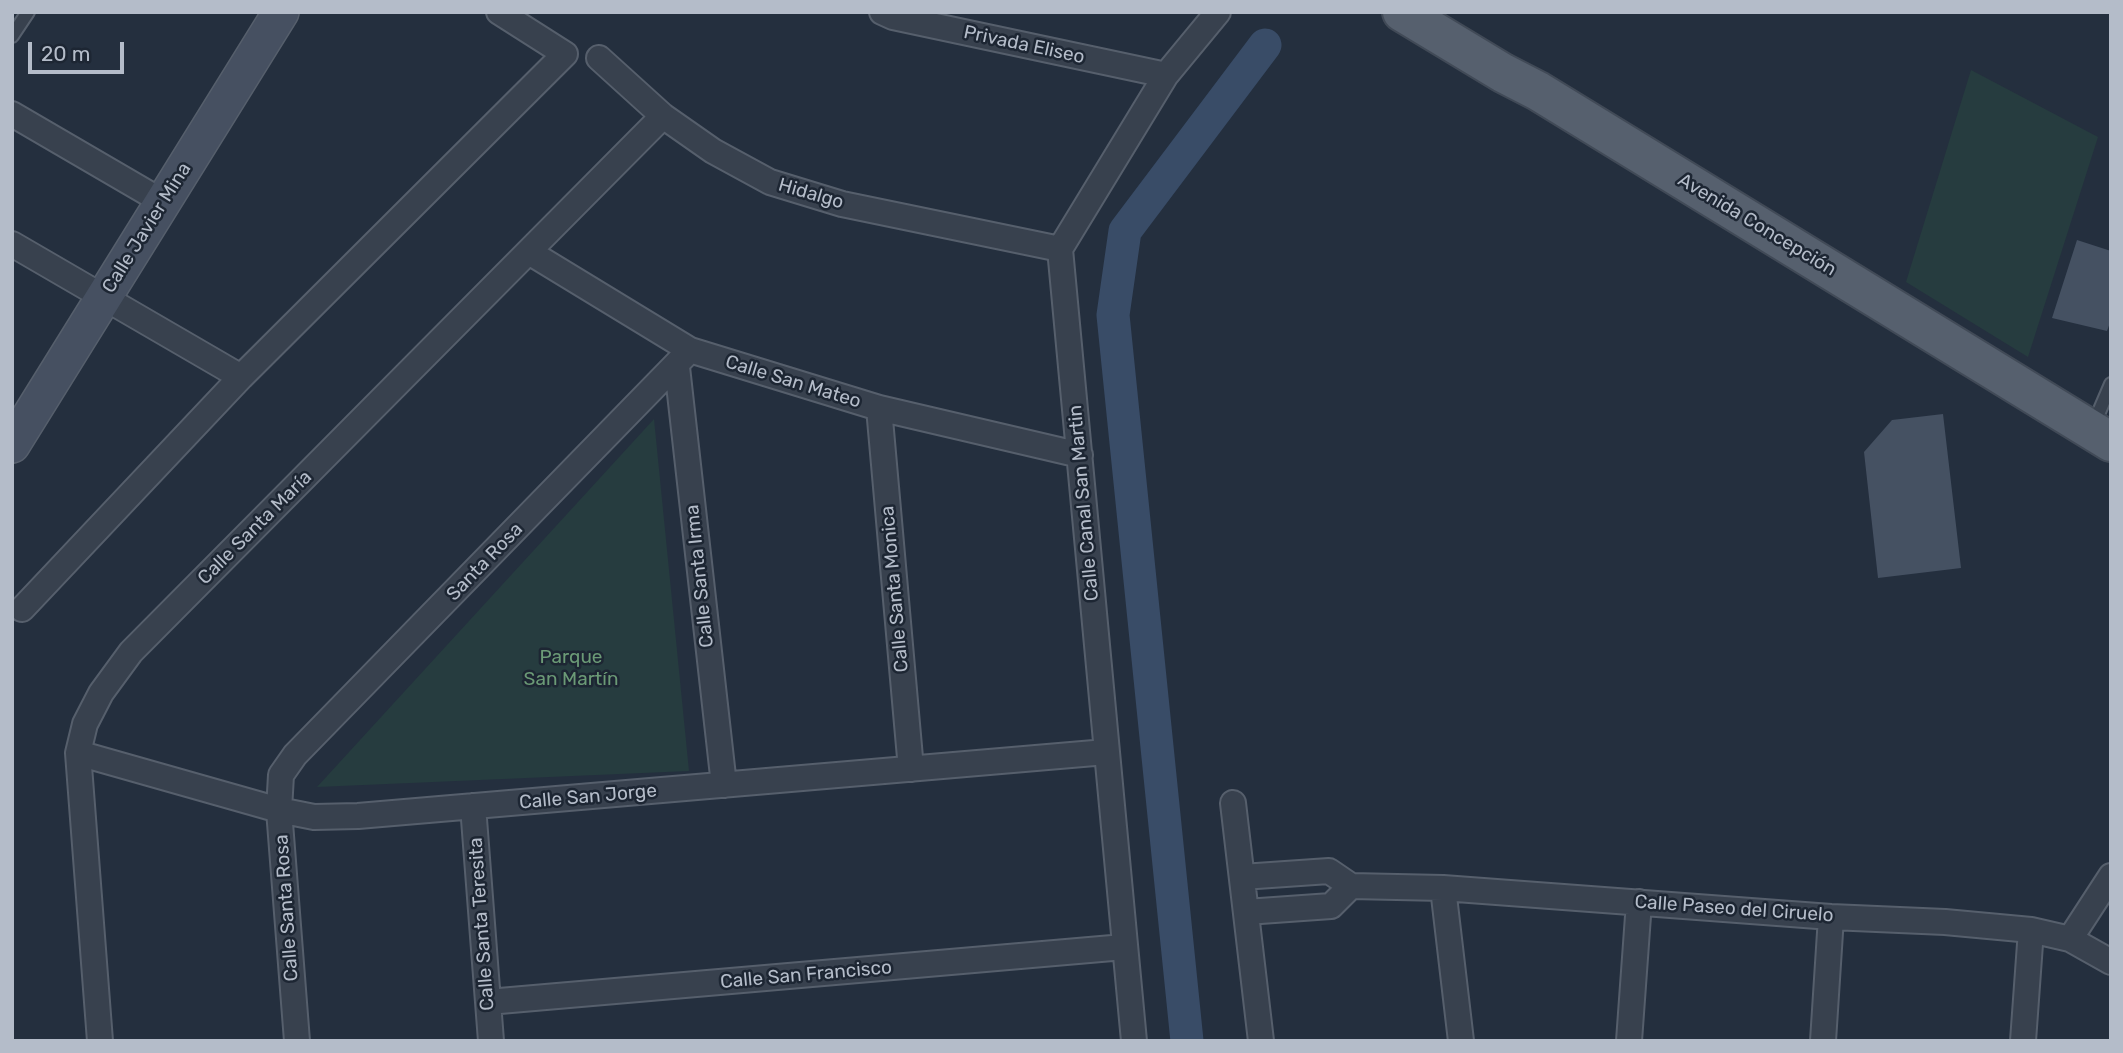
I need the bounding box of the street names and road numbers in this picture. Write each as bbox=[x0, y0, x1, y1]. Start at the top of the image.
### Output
street label: Privada Eliseo bbox=[961, 21, 1087, 69]
street label: Calle Javier Mina bbox=[98, 159, 196, 297]
street label: Avenida Concepción bbox=[1674, 169, 1840, 281]
street label: Hidalgo bbox=[776, 174, 846, 214]
street label: Calle San Mateo bbox=[722, 351, 864, 413]
street label: Calle Canal San Martin bbox=[1064, 404, 1104, 602]
street label: Calle Santa María bbox=[193, 466, 317, 590]
street label: Calle Santa Irma bbox=[681, 503, 719, 649]
street label: Calle Santa Monica bbox=[876, 505, 914, 673]
street label: Santa Rosa bbox=[442, 518, 528, 606]
street label: Calle San Jorge bbox=[518, 780, 658, 814]
street label: Calle Santa Rosa bbox=[270, 834, 304, 982]
street label: Calle Santa Teresita bbox=[465, 837, 499, 1011]
street label: Calle Paseo del Ciruelo bbox=[1634, 891, 1834, 927]
street label: Calle San Francisco bbox=[719, 956, 893, 994]

